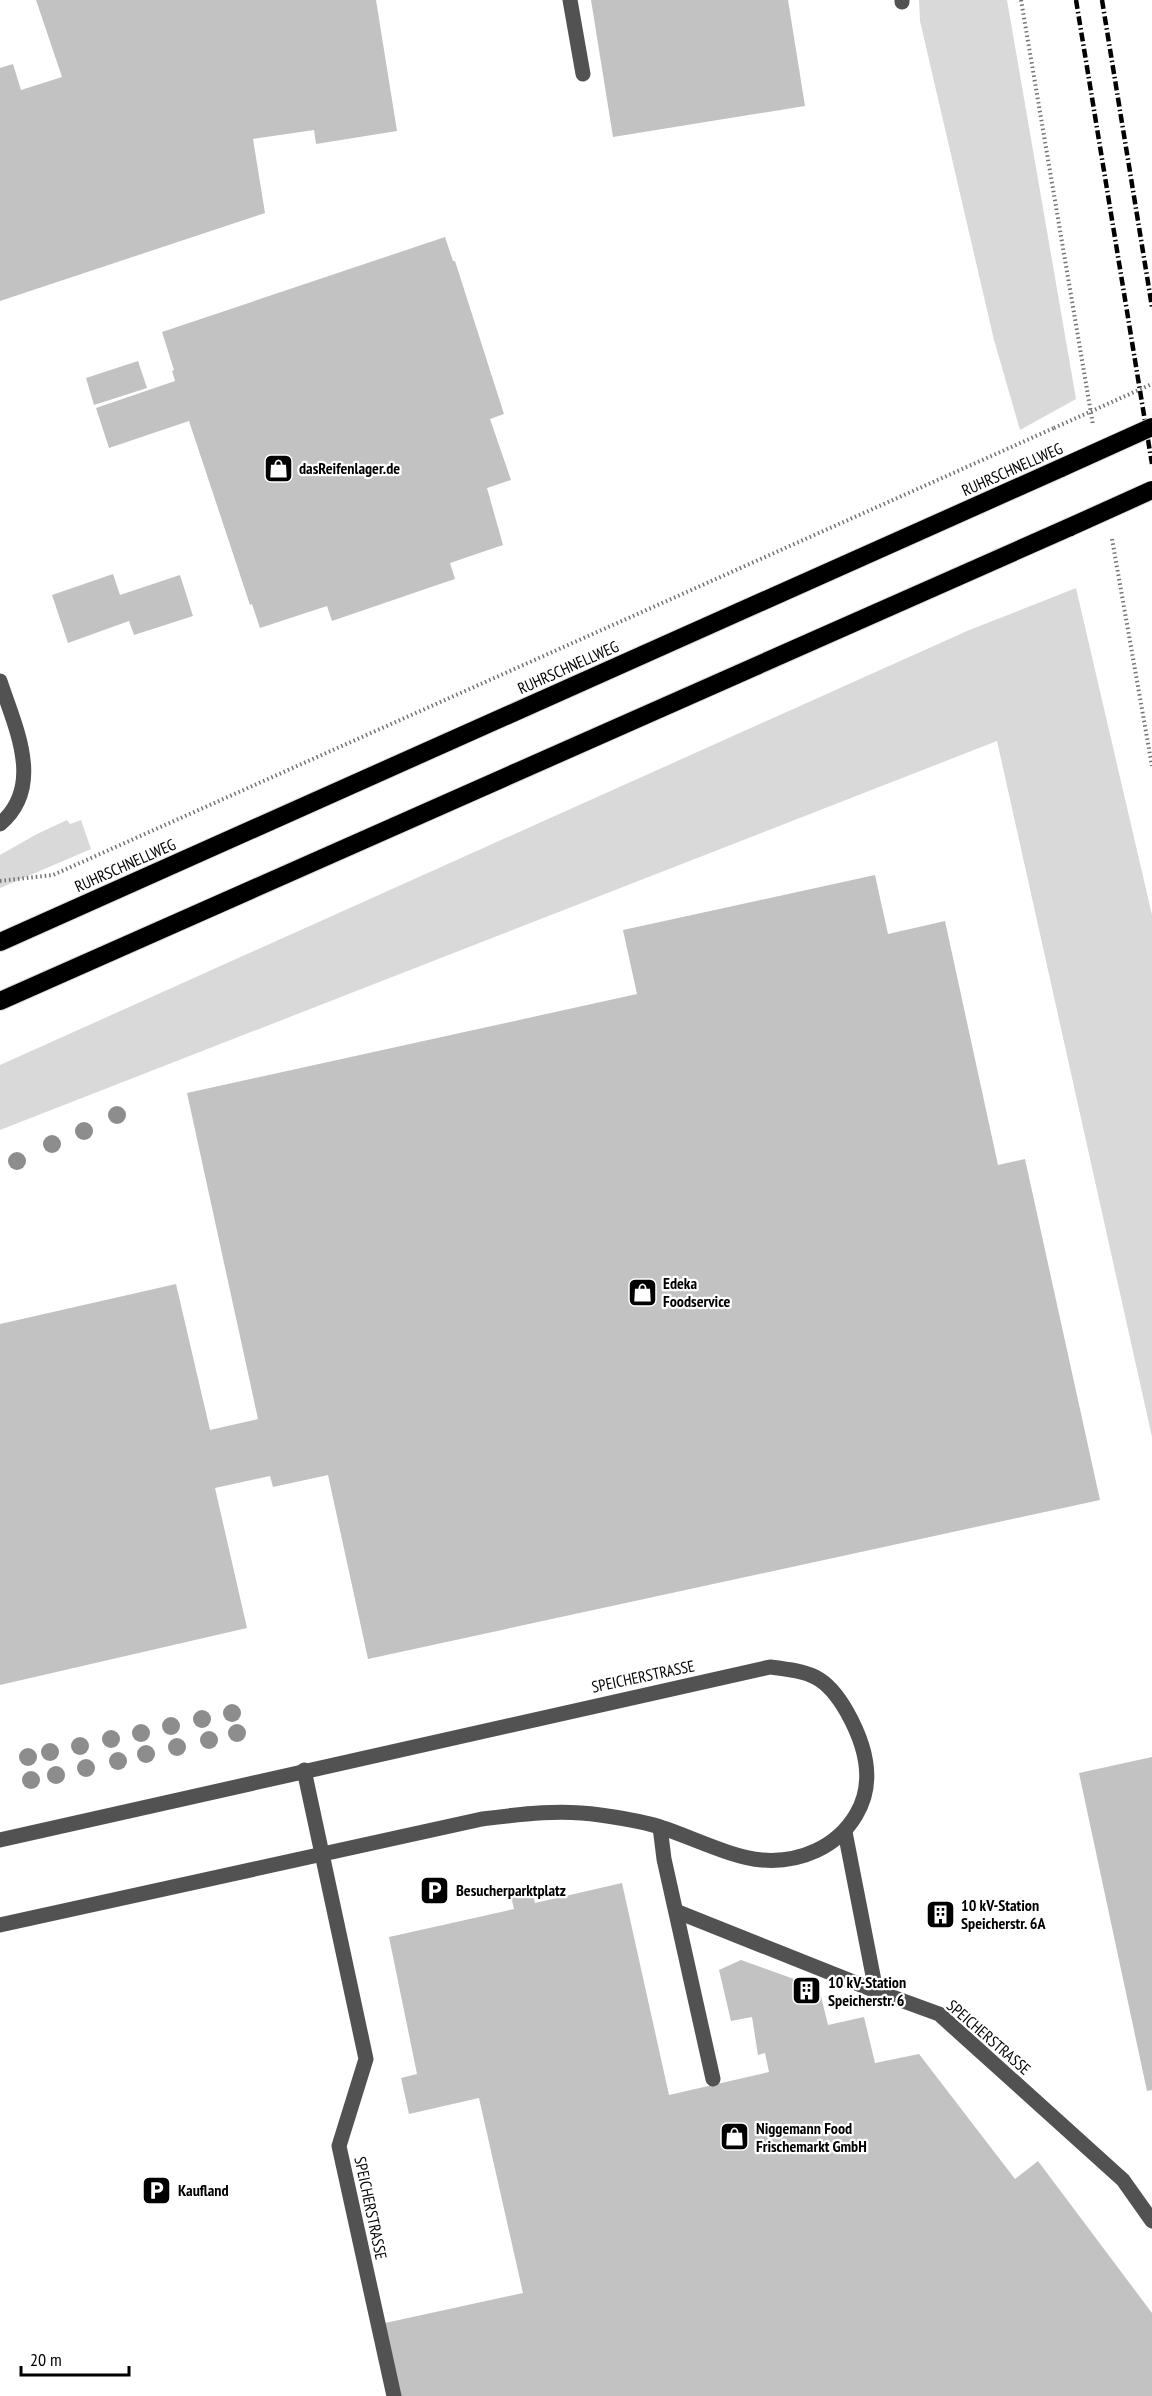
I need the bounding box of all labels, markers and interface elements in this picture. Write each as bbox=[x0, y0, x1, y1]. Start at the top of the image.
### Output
street label: RUHRSCHNELLWEG bbox=[958, 438, 1066, 500]
shop icon: dasReifenlager.de bbox=[262, 452, 294, 484]
place label: dasReifenlager.de bbox=[299, 458, 400, 478]
street label: RUHRSCHNELLWEG bbox=[514, 636, 622, 698]
street label: RUHRSCHNELLWEG bbox=[71, 834, 179, 896]
place label: Edeka Foodservice bbox=[663, 1273, 731, 1311]
shop icon: Edeka Foodservice bbox=[626, 1276, 658, 1308]
street label: SPEICHERSTRASSE bbox=[590, 1655, 696, 1697]
parking icon: Besucherparktplatz bbox=[419, 1874, 451, 1906]
place label: Besucherparktplatz bbox=[456, 1880, 566, 1900]
place label: 10 kV-Station Speicherstr. 6A bbox=[961, 1895, 1046, 1933]
building icon: 10 kV-Station Speicherstr. 6A bbox=[924, 1898, 956, 1930]
place label: 10 kV-Station Speicherstr. 6 bbox=[828, 1972, 906, 2010]
building icon: 10 kV-Station Speicherstr. 6 bbox=[791, 1975, 823, 2007]
street label: SPEICHERSTRASSE bbox=[943, 1995, 1035, 2079]
place label: Niggemann Food Frischemarkt GmbH bbox=[756, 2118, 867, 2156]
shop icon: Niggemann Food Frischemarkt GmbH bbox=[719, 2121, 751, 2153]
street label: SPEICHERSTRASSE bbox=[350, 2155, 392, 2261]
parking icon: Kaufland bbox=[141, 2174, 173, 2206]
place label: Kaufland bbox=[178, 2180, 229, 2200]
scale bar bbox=[21, 2339, 129, 2377]
text: 20 m bbox=[30, 2348, 62, 2371]

